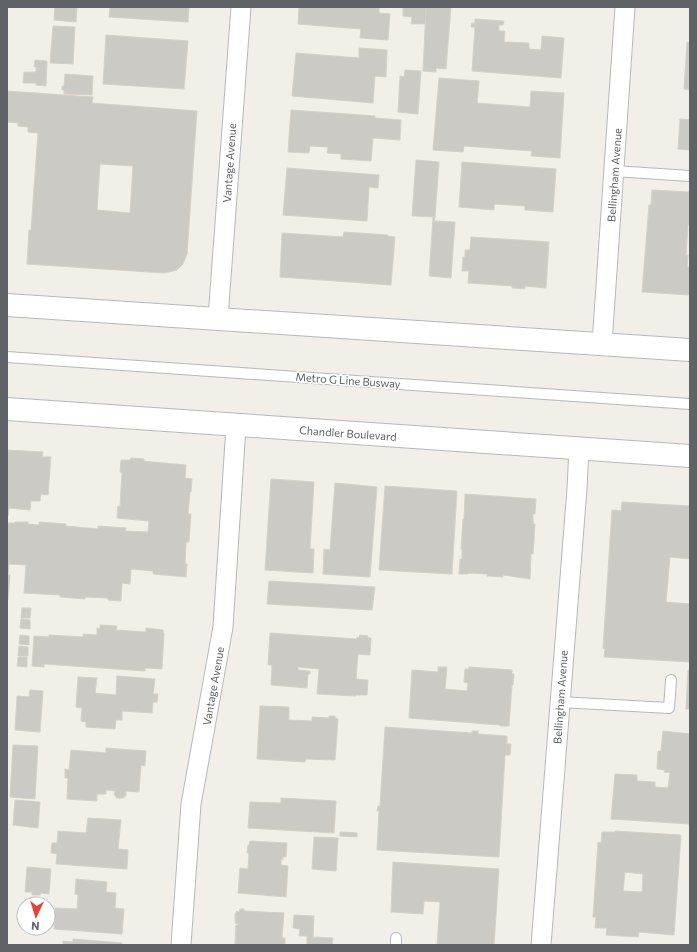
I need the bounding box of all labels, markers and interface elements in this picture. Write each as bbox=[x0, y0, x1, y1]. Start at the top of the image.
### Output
street label: Vantage Avenue bbox=[220, 123, 238, 203]
street label: Bellingham Avenue bbox=[604, 127, 624, 222]
street label: Metro G Line Busway bbox=[295, 370, 401, 390]
street label: Chandler Boulevard bbox=[299, 423, 397, 443]
street label: Vantage Avenue bbox=[200, 645, 226, 726]
street label: Bellingham Avenue bbox=[550, 649, 570, 744]
north arrow bbox=[16, 896, 56, 936]
text: N bbox=[31, 920, 40, 933]

